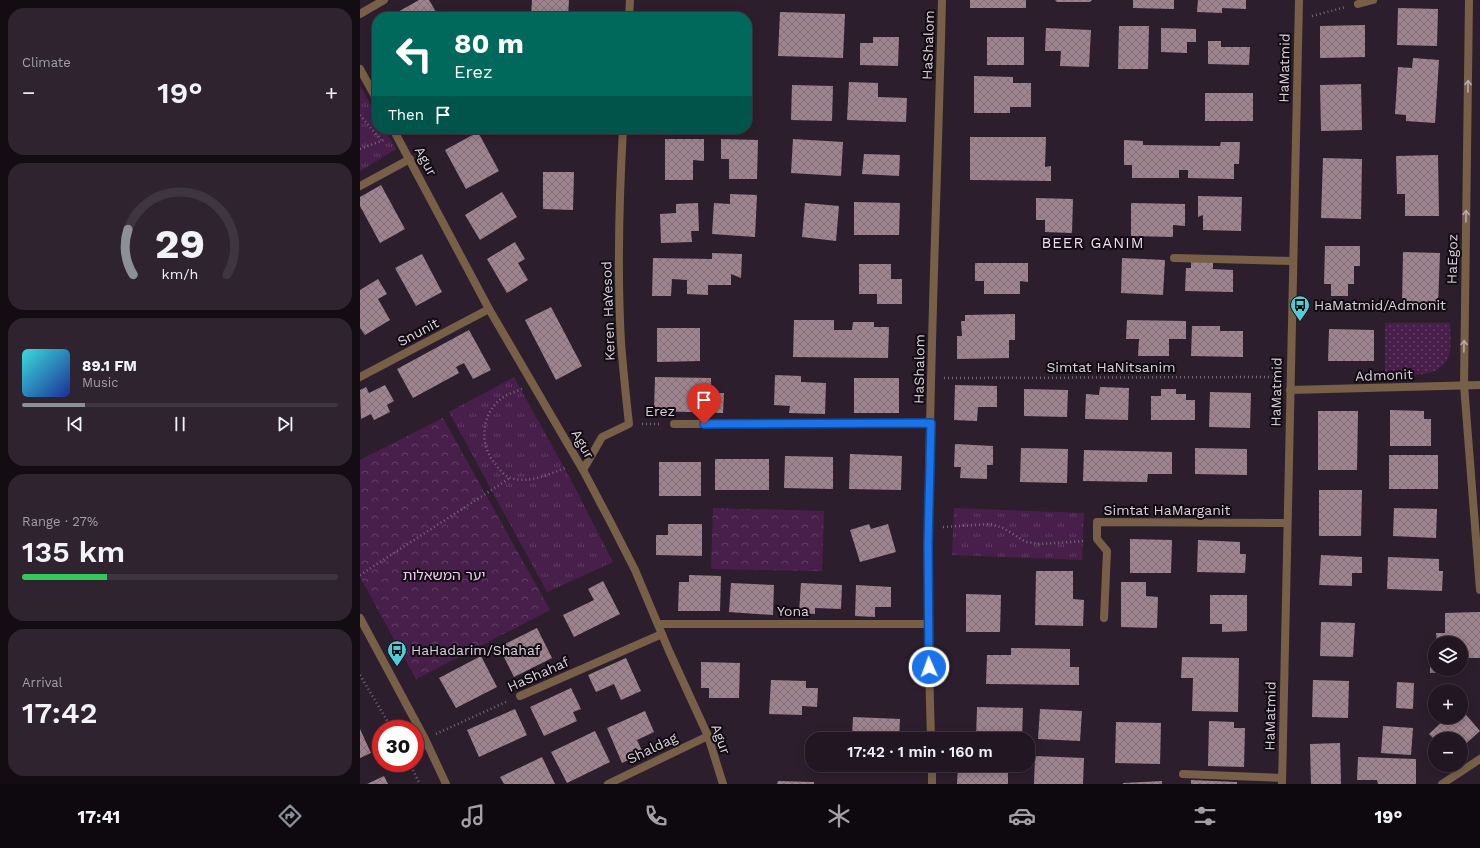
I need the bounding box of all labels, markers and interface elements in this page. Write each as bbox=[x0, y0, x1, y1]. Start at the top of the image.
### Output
street label: HaShalom bbox=[919, 10, 937, 80]
text: 80 m bbox=[454, 27, 524, 60]
icon: left bbox=[388, 28, 440, 80]
street label: HaMatmid bbox=[1275, 33, 1293, 103]
text: Climate bbox=[22, 55, 71, 70]
text: Erez bbox=[454, 61, 493, 82]
text: 19° bbox=[157, 75, 203, 110]
text: − bbox=[22, 80, 35, 105]
text: + bbox=[325, 80, 338, 105]
one-way arrow bbox=[1464, 80, 1472, 93]
icon: arrive bbox=[432, 104, 454, 126]
text: Then bbox=[388, 106, 424, 124]
street label: Agur bbox=[412, 144, 440, 179]
one-way arrow bbox=[1462, 210, 1470, 223]
text: 29 bbox=[155, 219, 205, 268]
district label: BEER GANIM bbox=[1041, 234, 1145, 252]
street label: HaEgoz bbox=[1444, 234, 1460, 284]
street label: Keren HaYesod bbox=[598, 261, 618, 361]
text: km/h bbox=[162, 265, 198, 281]
bus stop icon: HaMatmid/Admonit bbox=[1289, 294, 1311, 322]
place label: HaMatmid/Admonit bbox=[1314, 297, 1446, 313]
street label: Snunit bbox=[395, 314, 442, 350]
street label: HaShalom bbox=[910, 334, 928, 404]
one-way arrow bbox=[1460, 340, 1468, 353]
text: 89.1 FM bbox=[82, 357, 137, 375]
street label: HaMatmid bbox=[1267, 357, 1285, 427]
street label: Simtat HaNitsanim bbox=[1046, 359, 1176, 375]
street label: Admonit bbox=[1355, 366, 1413, 384]
text: Music bbox=[82, 375, 119, 390]
pin bbox=[687, 383, 721, 424]
icon: arrive bbox=[693, 389, 715, 411]
street label: Erez bbox=[645, 403, 675, 419]
icon: previous bbox=[64, 413, 86, 435]
icon: pause bbox=[169, 413, 191, 435]
icon: next bbox=[274, 413, 296, 435]
street label: Agur bbox=[568, 427, 598, 462]
street label: Simtat HaMarganit bbox=[1104, 502, 1231, 518]
text: Range · 27% bbox=[22, 514, 98, 529]
text: 135 km bbox=[22, 534, 125, 569]
park label: יער המשאלות bbox=[403, 567, 485, 583]
street label: Yona bbox=[777, 603, 809, 619]
map controls bbox=[1428, 636, 1468, 772]
button: layers bbox=[1428, 636, 1468, 676]
bus stop icon: HaHadarim/Shahaf bbox=[386, 639, 408, 667]
place label: HaHadarim/Shahaf bbox=[411, 642, 541, 658]
position arrow bbox=[908, 646, 950, 688]
street label: HaShahaf bbox=[505, 653, 572, 695]
text: Arrival bbox=[22, 675, 63, 690]
street label: HaMatmid bbox=[1261, 681, 1279, 751]
button: + bbox=[1428, 684, 1468, 724]
text: 17:42 bbox=[22, 695, 97, 730]
speed limit sign: 30 bbox=[372, 720, 424, 772]
street label: Agur bbox=[708, 722, 734, 757]
street label: Shaldag bbox=[624, 729, 680, 767]
button: − bbox=[1428, 732, 1468, 772]
text: 17:42 · 1 min · 160 m bbox=[847, 743, 993, 761]
icon: directions bbox=[276, 802, 304, 830]
icon: music bbox=[459, 802, 487, 830]
icon: phone bbox=[642, 802, 670, 830]
icon: climate bbox=[825, 802, 853, 830]
icon: car bbox=[1008, 802, 1036, 830]
icon: filters bbox=[1191, 802, 1219, 830]
text: 17:41 bbox=[78, 806, 120, 827]
text: 19° bbox=[1375, 806, 1402, 827]

